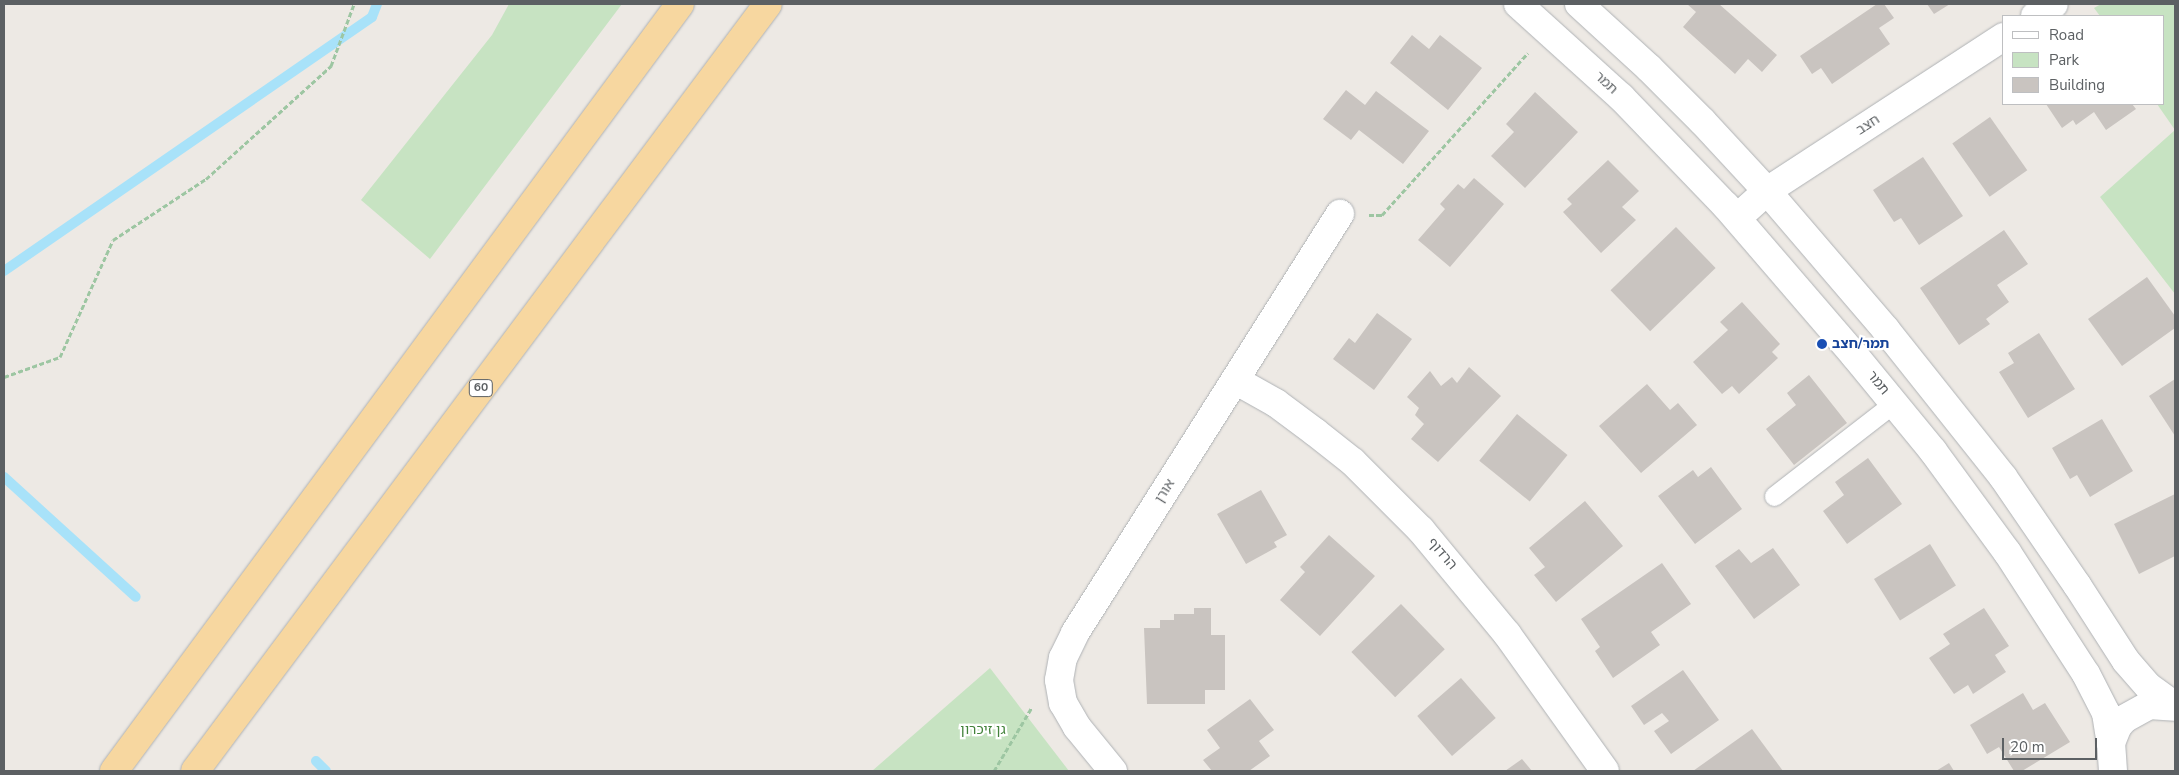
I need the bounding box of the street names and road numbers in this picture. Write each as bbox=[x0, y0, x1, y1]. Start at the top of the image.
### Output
street label: תמר bbox=[1591, 68, 1621, 98]
street label: חצב bbox=[1853, 111, 1883, 139]
street label: תמר bbox=[1863, 368, 1893, 398]
road number: 60 bbox=[468, 378, 494, 398]
street label: אורן bbox=[1151, 476, 1179, 506]
street label: הרדוף bbox=[1424, 535, 1460, 573]

